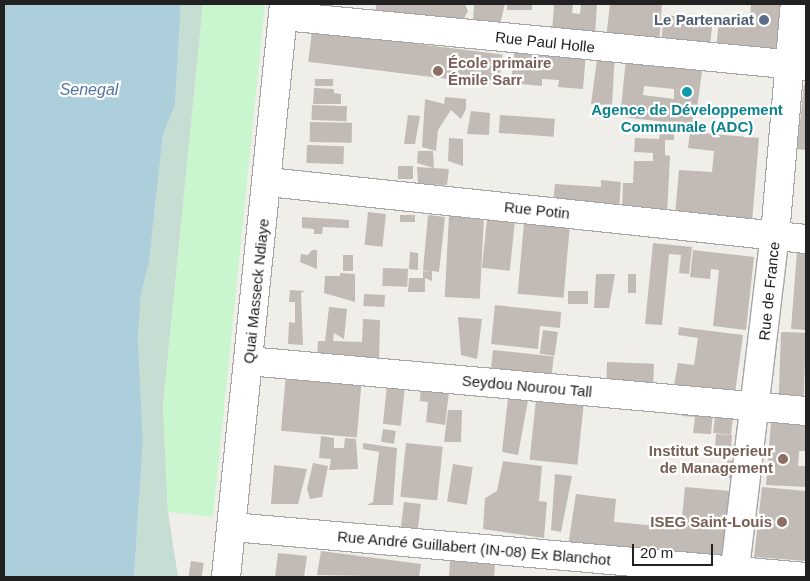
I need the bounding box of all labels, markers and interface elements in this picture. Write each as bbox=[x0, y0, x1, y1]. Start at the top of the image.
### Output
place label: Le Partenariat bbox=[654, 11, 754, 29]
marker: Le Partenariat bbox=[758, 14, 770, 26]
street label: Rue Paul Holle bbox=[494, 28, 596, 56]
place label: École primaire Émile Sarr bbox=[448, 53, 551, 88]
marker: École primaire Émile Sarr bbox=[432, 65, 444, 77]
water label: Senegal bbox=[60, 80, 118, 100]
marker: Agence de Développement Communale (ADC) bbox=[681, 86, 693, 98]
place label: Agence de Développement Communale (ADC) bbox=[591, 100, 783, 135]
street label: Rue Potin bbox=[503, 198, 571, 222]
street label: Quai Masseck Ndiaye bbox=[239, 218, 273, 364]
street label: Rue de France bbox=[755, 241, 783, 341]
street label: Seydou Nourou Tall bbox=[461, 371, 593, 401]
place label: Institut Superieur de Management bbox=[649, 441, 773, 476]
marker: Institut Superieur de Management bbox=[777, 453, 789, 465]
place label: ISEG Saint-Louis bbox=[650, 513, 772, 531]
marker: ISEG Saint-Louis bbox=[776, 516, 788, 528]
street label: Rue André Guillabert (IN-08) Ex Blanchot bbox=[336, 527, 612, 569]
scale bar bbox=[635, 534, 716, 566]
text: 20 m bbox=[640, 544, 673, 561]

